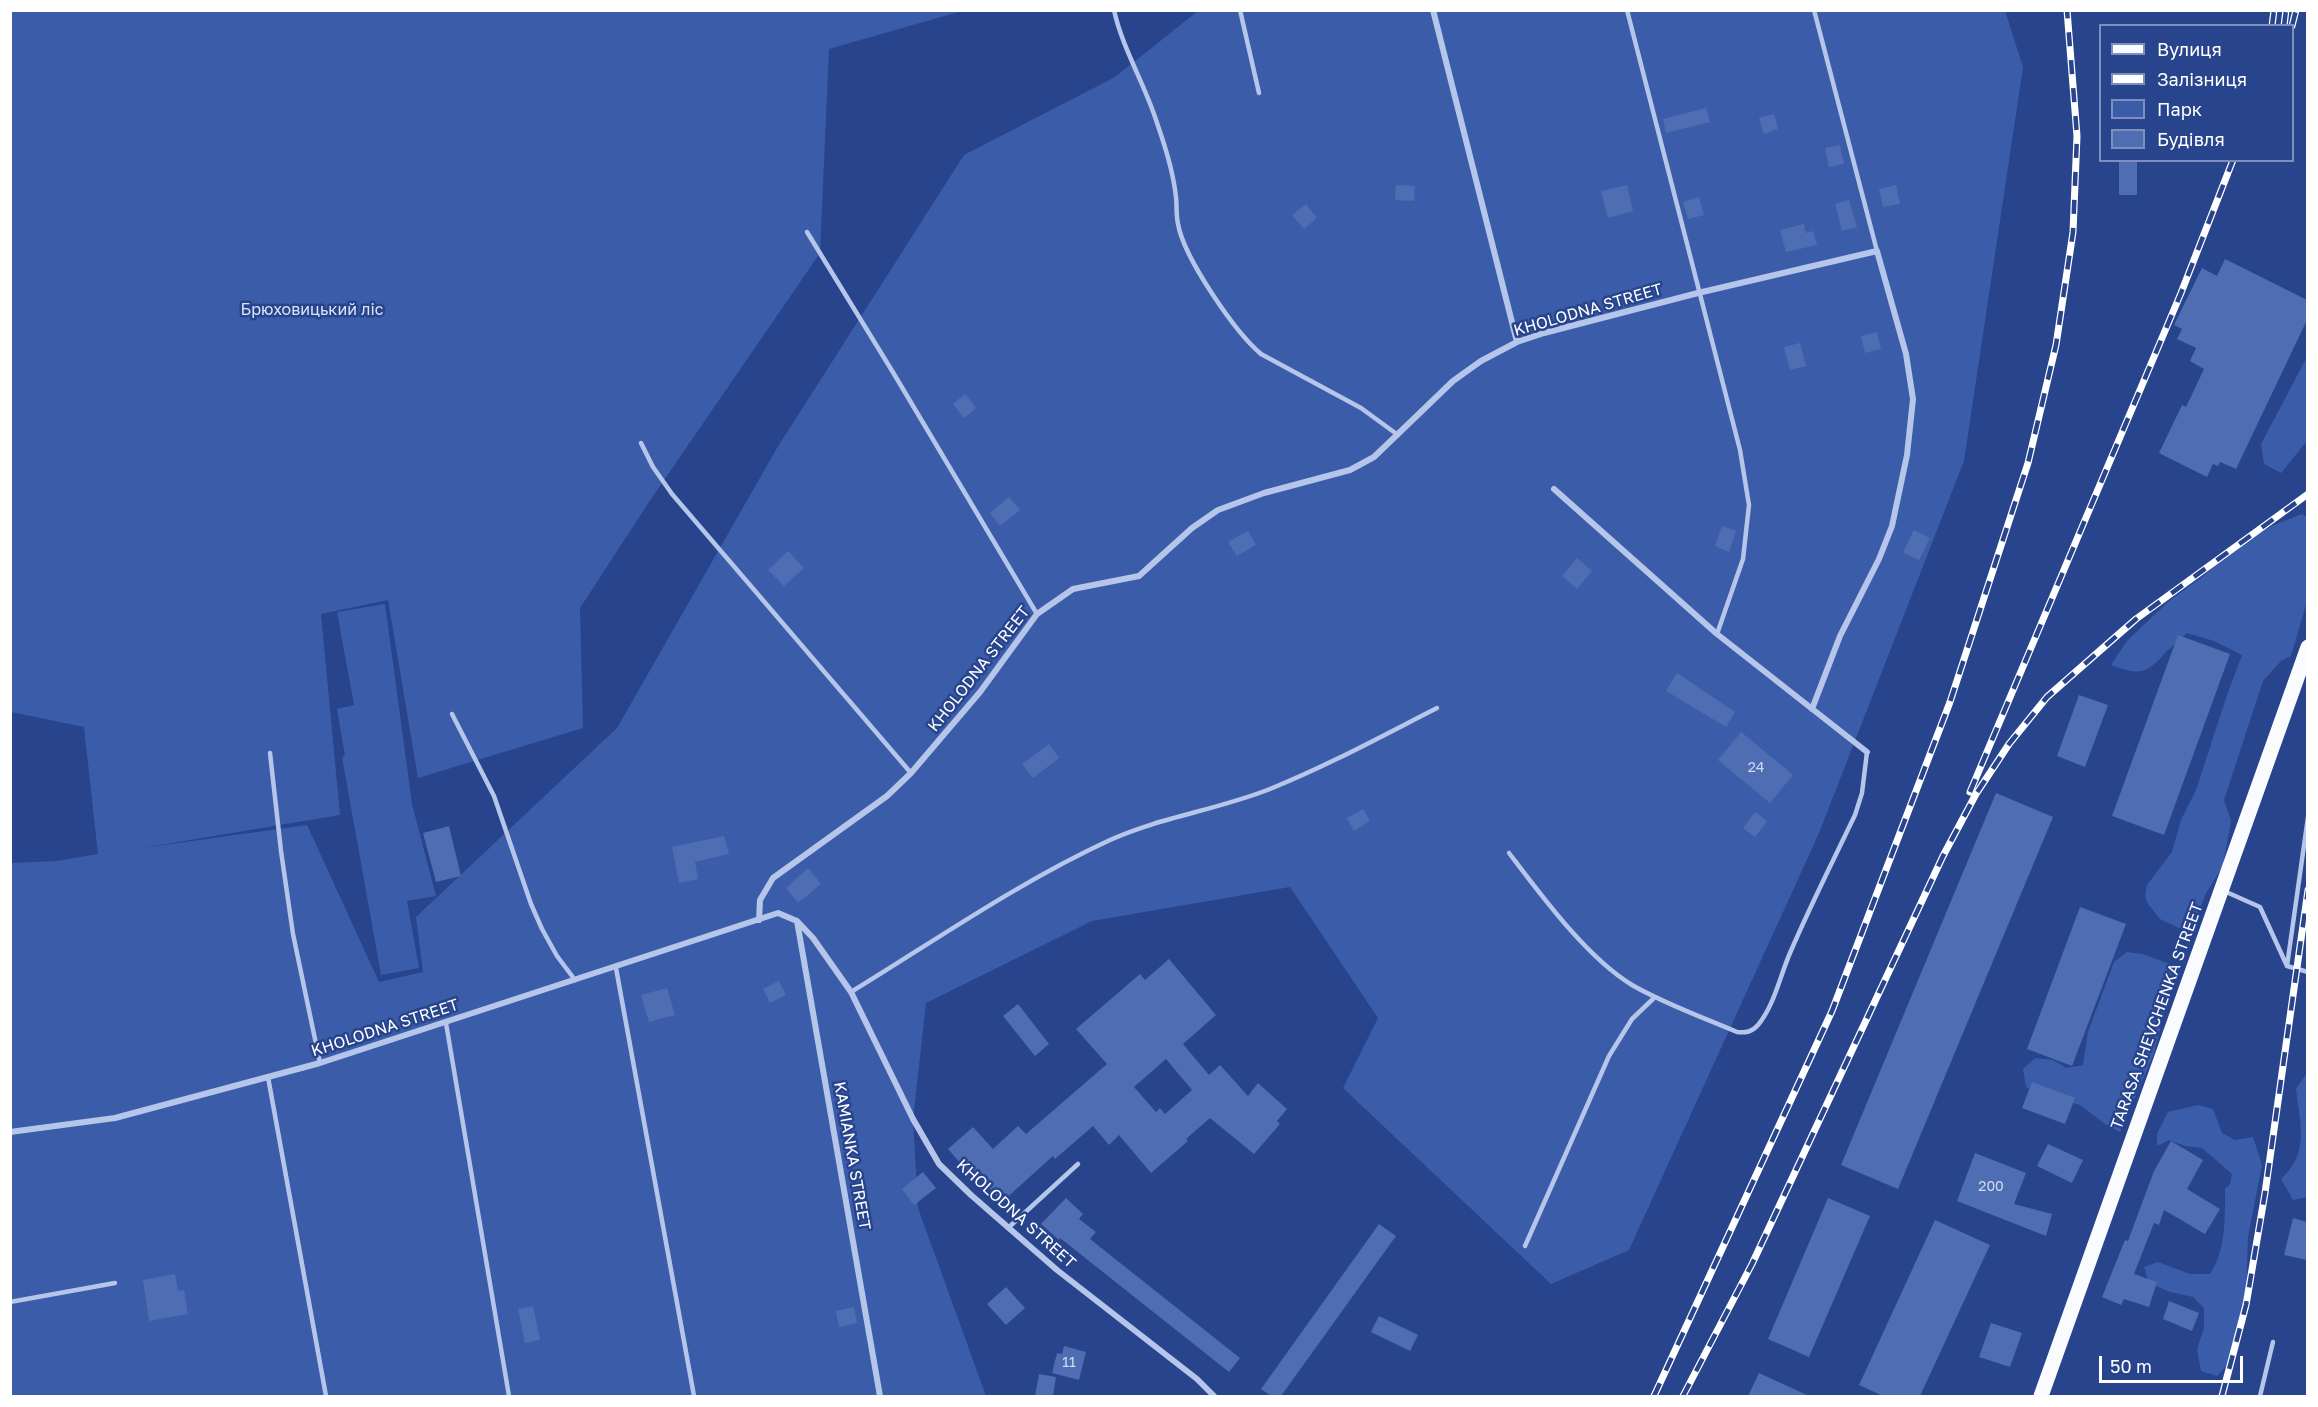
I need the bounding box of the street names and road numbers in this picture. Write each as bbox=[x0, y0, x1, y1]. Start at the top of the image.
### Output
street label: KHOLODNA STREET bbox=[1511, 280, 1665, 340]
street label: KHOLODNA STREET bbox=[924, 602, 1034, 736]
street label: TARASA SHEVCHENKA STREET bbox=[2107, 900, 2207, 1132]
street label: KHOLODNA STREET bbox=[309, 995, 461, 1061]
street label: KAMIANKA STREET bbox=[829, 1080, 875, 1232]
street label: KHOLODNA STREET bbox=[952, 1155, 1080, 1273]

